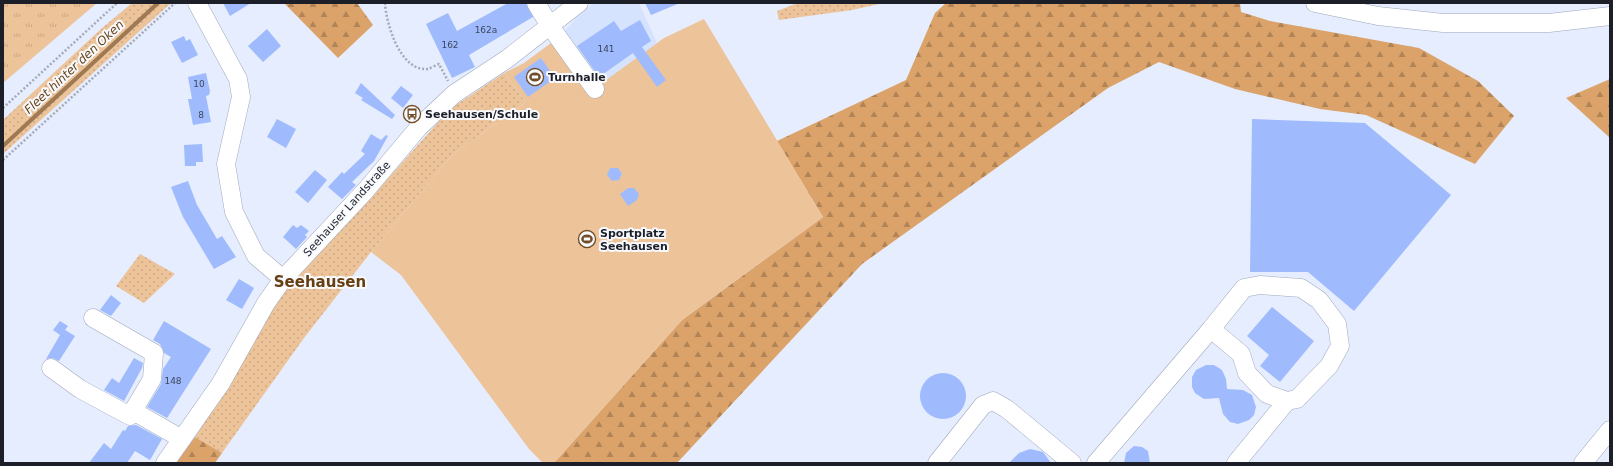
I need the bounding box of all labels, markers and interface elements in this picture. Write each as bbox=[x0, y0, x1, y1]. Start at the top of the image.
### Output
water label: Fleet hinter den Oken bbox=[21, 17, 127, 117]
house number: 162a bbox=[475, 25, 497, 35]
house number: 162 bbox=[441, 40, 459, 50]
house number: 141 bbox=[597, 44, 615, 54]
sports icon: Turnhalle bbox=[525, 67, 545, 87]
place label: Turnhalle bbox=[548, 71, 606, 84]
house number: 10 bbox=[193, 79, 205, 89]
bus stop icon: Seehausen/Schule bbox=[402, 104, 422, 124]
place label: Seehausen/Schule bbox=[425, 108, 538, 121]
house number: 8 bbox=[198, 110, 204, 120]
street label: Seehauser Landstraße bbox=[301, 159, 393, 259]
place label: Sportplatz Seehausen bbox=[600, 227, 668, 253]
sports icon: Sportplatz Seehausen bbox=[577, 229, 597, 249]
district label: Seehausen bbox=[274, 273, 366, 291]
house number: 148 bbox=[164, 376, 182, 386]

